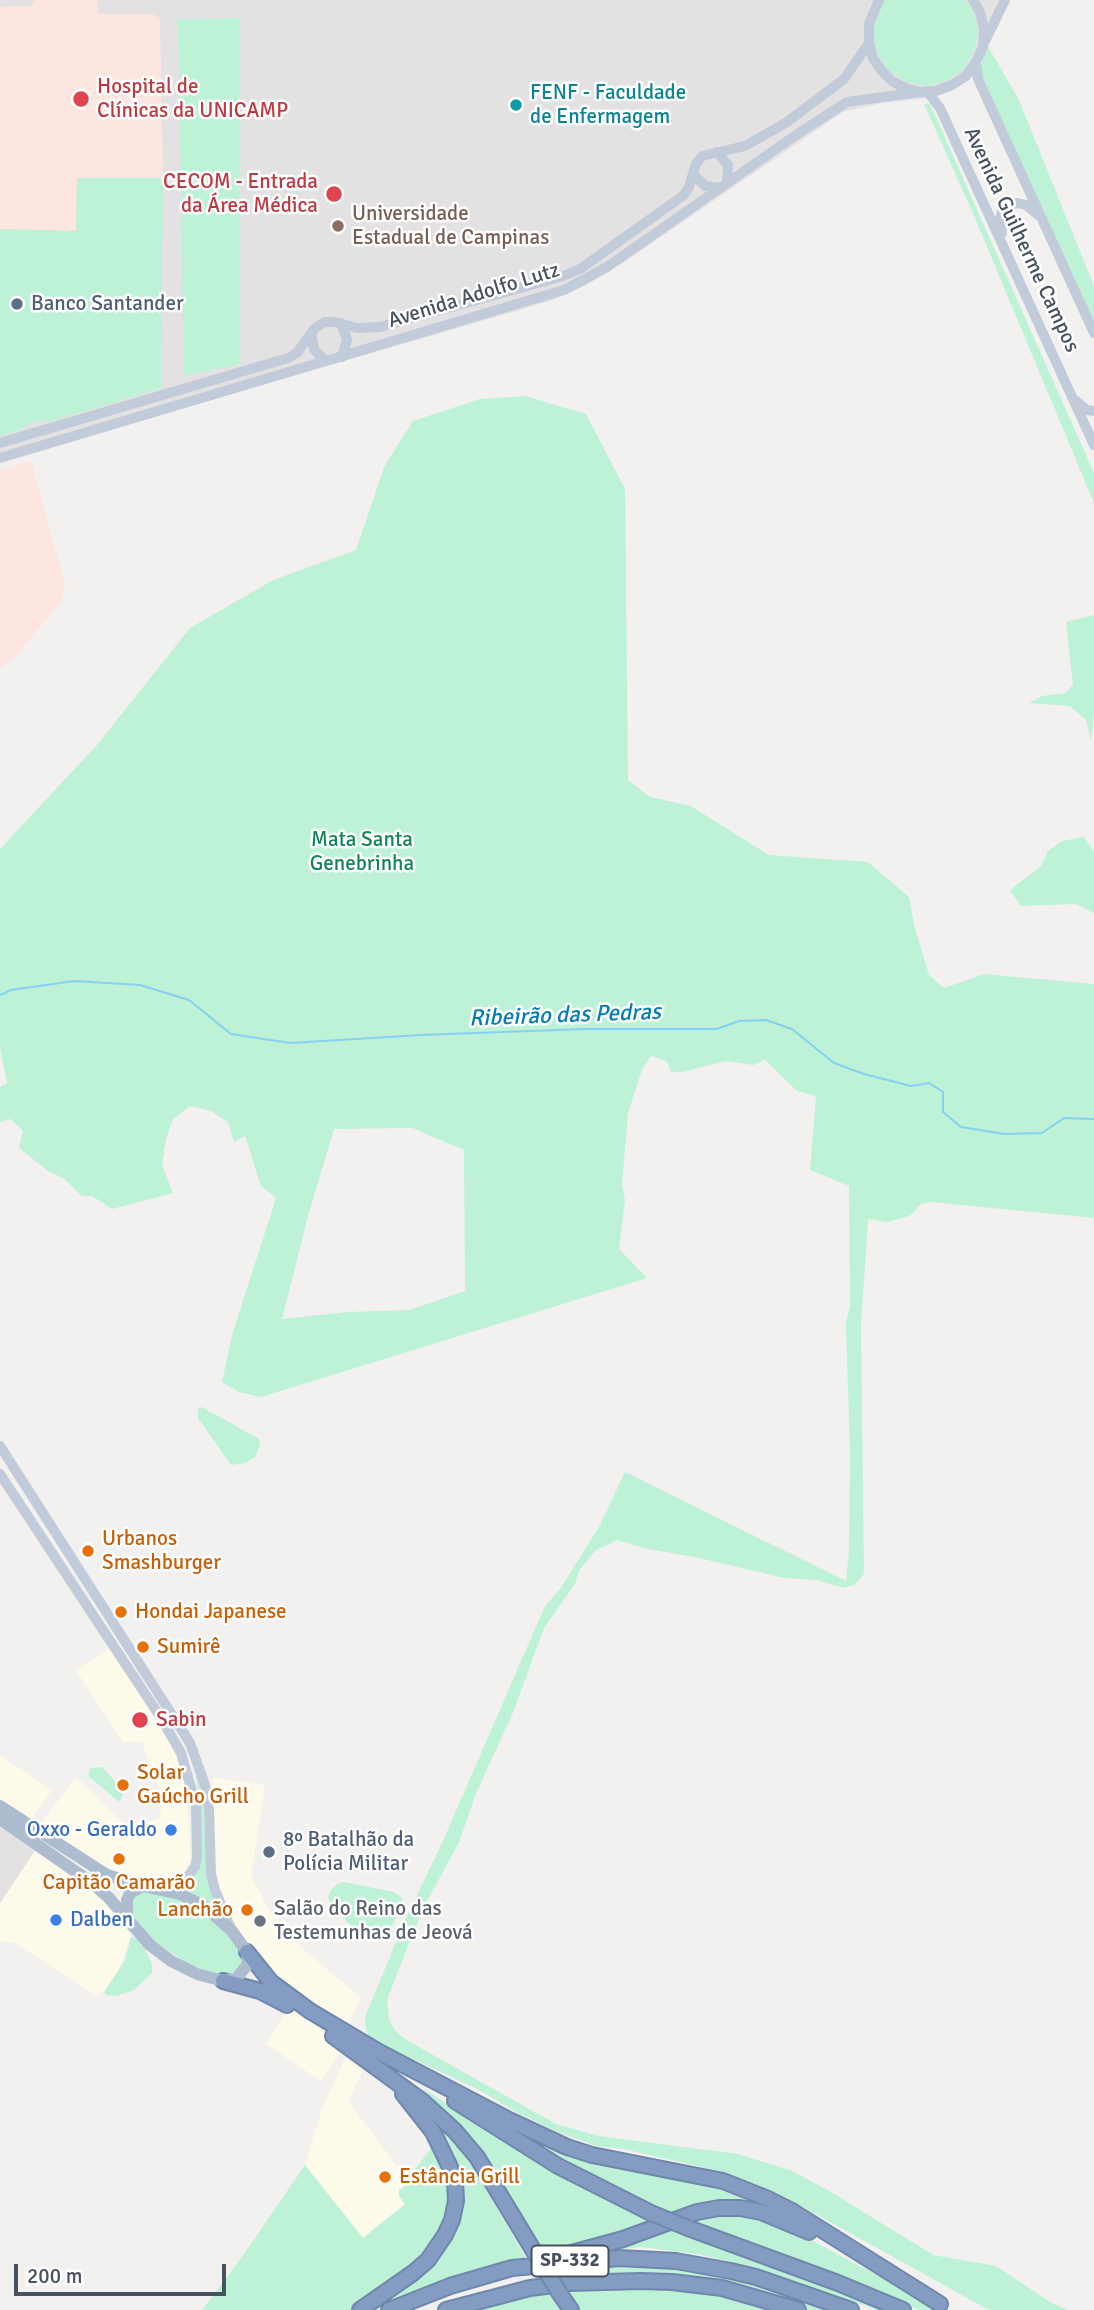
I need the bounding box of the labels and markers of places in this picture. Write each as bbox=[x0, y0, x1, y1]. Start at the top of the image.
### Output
place label: Hospital de Clínicas da UNICAMP bbox=[97, 74, 288, 124]
place label: FENF - Faculdade de Enfermagem bbox=[530, 80, 686, 130]
marker: Hospital de Clínicas da UNICAMP bbox=[71, 89, 91, 109]
marker: FENF - Faculdade de Enfermagem bbox=[508, 97, 524, 113]
place label: CECOM - Entrada da Área Médica bbox=[163, 169, 318, 219]
marker: CECOM - Entrada da Área Médica bbox=[324, 184, 344, 204]
place label: Universidade Estadual de Campinas bbox=[352, 201, 549, 251]
marker: Universidade Estadual de Campinas bbox=[330, 218, 346, 234]
place label: Banco Santander bbox=[31, 291, 184, 317]
marker: Banco Santander bbox=[9, 296, 25, 312]
place label: Urbanos Smashburger bbox=[102, 1526, 221, 1576]
marker: Urbanos Smashburger bbox=[80, 1543, 96, 1559]
place label: Hondai Japanese bbox=[135, 1599, 287, 1625]
marker: Hondai Japanese bbox=[113, 1604, 129, 1620]
place label: Sumirê bbox=[157, 1634, 220, 1660]
marker: Sumirê bbox=[135, 1639, 151, 1655]
place label: Sabin bbox=[156, 1707, 207, 1733]
marker: Sabin bbox=[130, 1710, 150, 1730]
place label: Solar Gaúcho Grill bbox=[137, 1760, 249, 1810]
marker: Solar Gaúcho Grill bbox=[115, 1777, 131, 1793]
place label: Oxxo - Geraldo bbox=[27, 1817, 157, 1843]
marker: Oxxo - Geraldo bbox=[163, 1822, 179, 1838]
place label: 8º Batalhão da Polícia Militar bbox=[283, 1827, 414, 1877]
marker: 8º Batalhão da Polícia Militar bbox=[261, 1844, 277, 1860]
marker: Capitão Camarão bbox=[111, 1851, 127, 1867]
place label: Capitão Camarão bbox=[43, 1870, 195, 1896]
place label: Salão do Reino das Testemunhas de Jeová bbox=[274, 1896, 473, 1946]
place label: Lanchão bbox=[157, 1897, 233, 1923]
marker: Lanchão bbox=[239, 1902, 255, 1918]
place label: Dalben bbox=[70, 1907, 133, 1933]
marker: Dalben bbox=[48, 1912, 64, 1928]
marker: Salão do Reino das Testemunhas de Jeová bbox=[252, 1913, 268, 1929]
place label: Estância Grill bbox=[399, 2164, 520, 2190]
marker: Estância Grill bbox=[377, 2169, 393, 2185]

